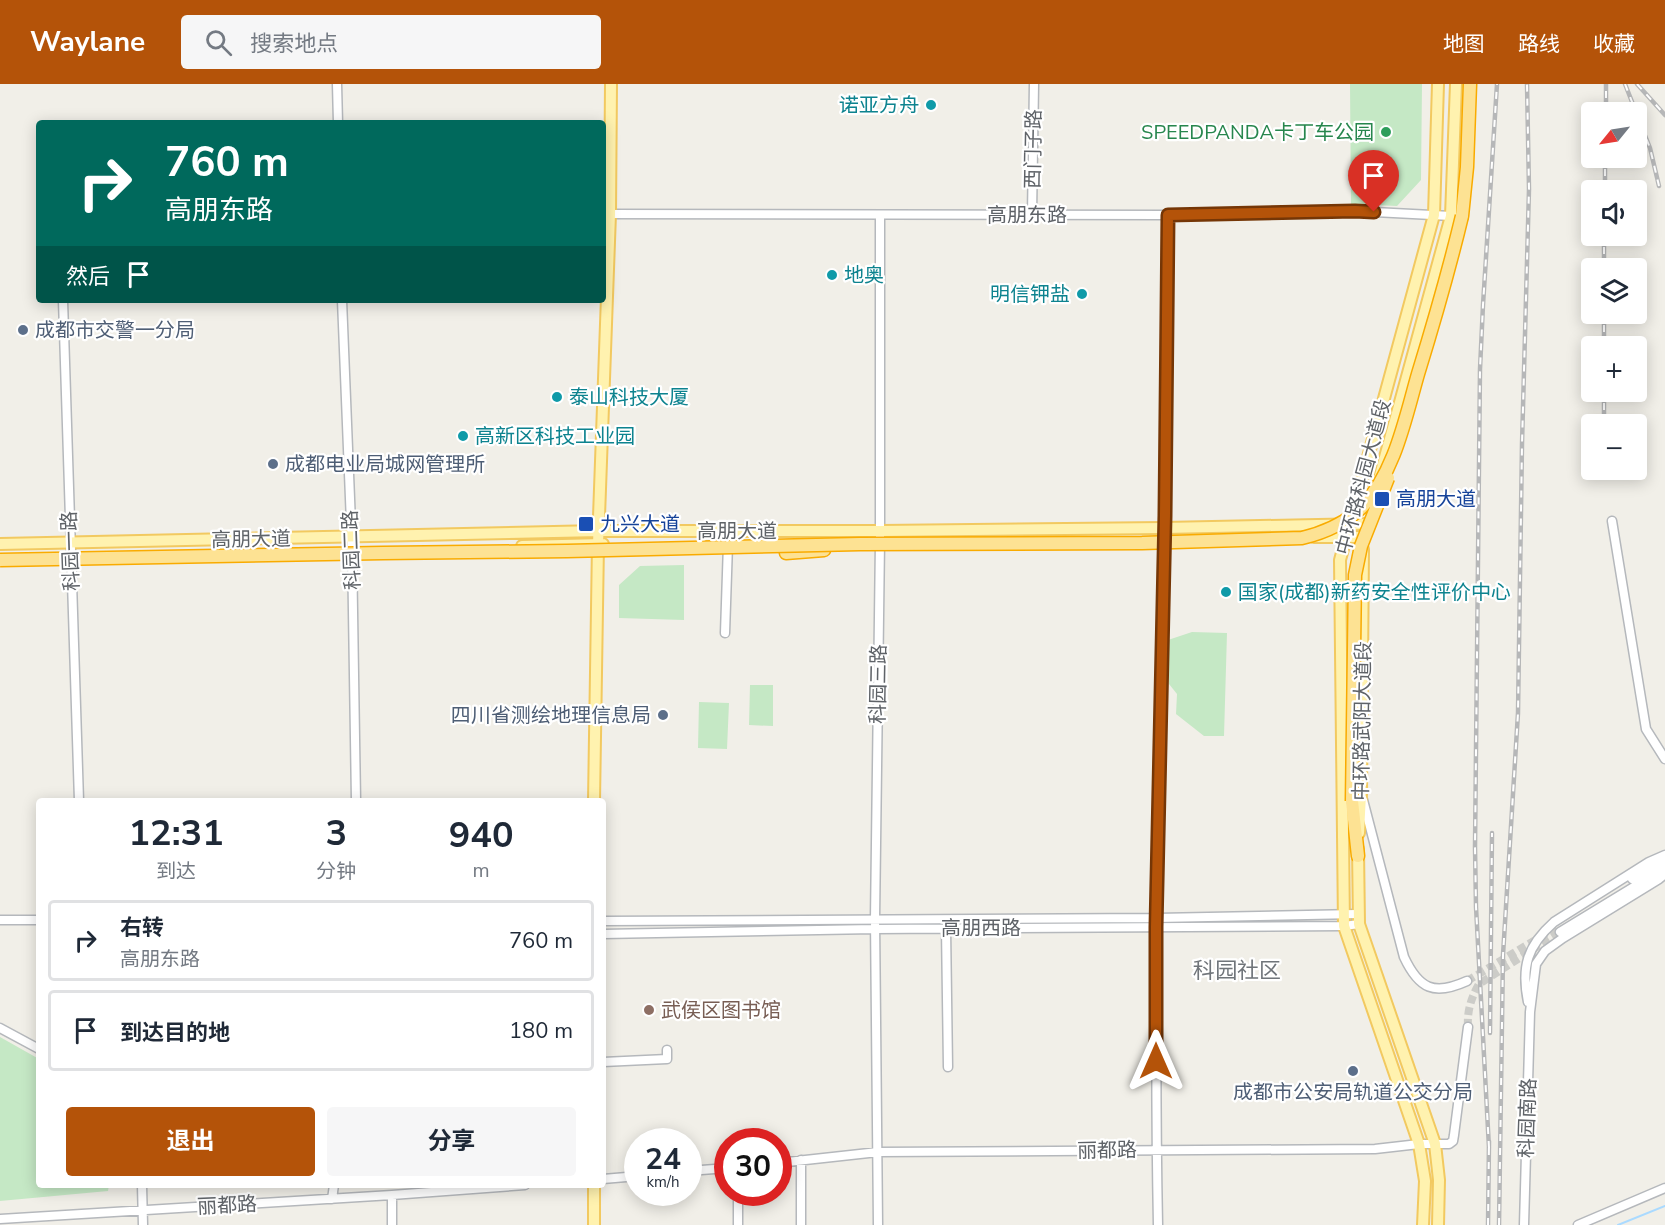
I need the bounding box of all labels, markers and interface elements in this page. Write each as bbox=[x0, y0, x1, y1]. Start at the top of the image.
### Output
search box bbox=[181, 15, 601, 69]
text: Waylane bbox=[30, 23, 145, 61]
icon: search bbox=[202, 26, 235, 59]
text: 搜索地点 bbox=[250, 29, 338, 59]
text: 地图 bbox=[1443, 30, 1485, 58]
text: 路线 bbox=[1518, 30, 1560, 58]
text: 收藏 bbox=[1593, 30, 1635, 58]
place label: 诺亚方舟 bbox=[839, 92, 919, 119]
marker: 诺亚方舟 bbox=[924, 98, 938, 112]
north arrow bbox=[1581, 102, 1647, 168]
map controls bbox=[1581, 102, 1647, 480]
street label: 西门子路 bbox=[1019, 109, 1048, 189]
place label: SPEEDPANDA卡丁车公园 bbox=[1141, 119, 1374, 146]
marker: SPEEDPANDA卡丁车公园 bbox=[1379, 125, 1393, 139]
text: 760 m bbox=[165, 134, 289, 191]
icon: right bbox=[66, 144, 144, 222]
pin bbox=[1348, 150, 1399, 212]
icon: arrive bbox=[1357, 159, 1390, 192]
button: sound bbox=[1581, 180, 1647, 246]
text: 高朋东路 bbox=[165, 192, 273, 229]
street label: 高朋东路 bbox=[987, 202, 1067, 229]
icon: arrive bbox=[122, 258, 155, 291]
button: layers bbox=[1581, 258, 1647, 324]
text: 然后 bbox=[66, 262, 110, 292]
place label: 地奥 bbox=[844, 262, 884, 289]
marker: 地奥 bbox=[825, 268, 839, 282]
place label: 明信钾盐 bbox=[990, 281, 1070, 308]
marker: 明信钾盐 bbox=[1075, 287, 1089, 301]
place label: 成都市交警一分局 bbox=[35, 317, 195, 344]
marker: 成都市交警一分局 bbox=[16, 323, 30, 337]
button: + bbox=[1581, 336, 1647, 402]
place label: 泰山科技大厦 bbox=[569, 384, 689, 411]
marker: 泰山科技大厦 bbox=[550, 390, 564, 404]
street label: 中环路科园大道段 bbox=[1330, 396, 1397, 558]
button: − bbox=[1581, 414, 1647, 480]
place label: 高新区科技工业园 bbox=[475, 423, 635, 450]
marker: 高新区科技工业园 bbox=[456, 429, 470, 443]
place label: 成都电业局城网管理所 bbox=[285, 451, 485, 478]
marker: 成都电业局城网管理所 bbox=[266, 457, 280, 471]
place label: 高朋大道 bbox=[1396, 486, 1476, 513]
marker: 高朋大道 bbox=[1373, 490, 1391, 508]
street label: 科园二路 bbox=[337, 510, 366, 590]
street label: 科园一路 bbox=[56, 511, 85, 591]
place label: 九兴大道 bbox=[600, 511, 680, 538]
marker: 九兴大道 bbox=[577, 515, 595, 533]
street label: 高朋大道 bbox=[697, 518, 777, 545]
street label: 高朋大道 bbox=[211, 525, 291, 554]
place label: 国家(成都)新药安全性评价中心 bbox=[1238, 579, 1511, 606]
marker: 国家(成都)新药安全性评价中心 bbox=[1219, 585, 1233, 599]
street label: 中环路武阳大道段 bbox=[1348, 641, 1377, 801]
street label: 科园三路 bbox=[864, 644, 893, 724]
place label: 四川省测绘地理信息局 bbox=[451, 702, 651, 729]
marker: 四川省测绘地理信息局 bbox=[656, 708, 670, 722]
text: 12:31 bbox=[128, 809, 224, 858]
text: 3 bbox=[325, 809, 347, 858]
text: 940 bbox=[449, 811, 514, 860]
text: m bbox=[473, 857, 490, 884]
text: 到达 bbox=[156, 858, 196, 885]
text: 分钟 bbox=[316, 858, 356, 885]
text: 右转 bbox=[120, 913, 164, 943]
street label: 高朋西路 bbox=[941, 915, 1021, 942]
icon: right bbox=[69, 924, 102, 957]
text: 760 m bbox=[509, 926, 573, 956]
text: 高朋东路 bbox=[120, 946, 200, 973]
district label: 科园社区 bbox=[1193, 956, 1281, 986]
place label: 武侯区图书馆 bbox=[661, 997, 781, 1024]
marker: 武侯区图书馆 bbox=[642, 1003, 656, 1017]
icon: arrive bbox=[69, 1014, 102, 1047]
text: 180 m bbox=[509, 1016, 573, 1046]
text: 到达目的地 bbox=[120, 1018, 230, 1048]
position arrow bbox=[1124, 1029, 1188, 1093]
marker: 成都市公安局轨道公交分局 bbox=[1346, 1064, 1360, 1078]
street label: 科园南路 bbox=[1513, 1078, 1542, 1158]
place label: 成都市公安局轨道公交分局 bbox=[1233, 1079, 1473, 1106]
button: 退出 bbox=[66, 1107, 315, 1176]
button: 分享 bbox=[327, 1107, 576, 1176]
speed limit sign: 30 bbox=[714, 1128, 792, 1206]
street label: 丽都路 bbox=[1077, 1136, 1137, 1165]
text: 24 bbox=[645, 1139, 681, 1180]
text: km/h bbox=[646, 1172, 680, 1192]
street label: 丽都路 bbox=[196, 1190, 258, 1221]

